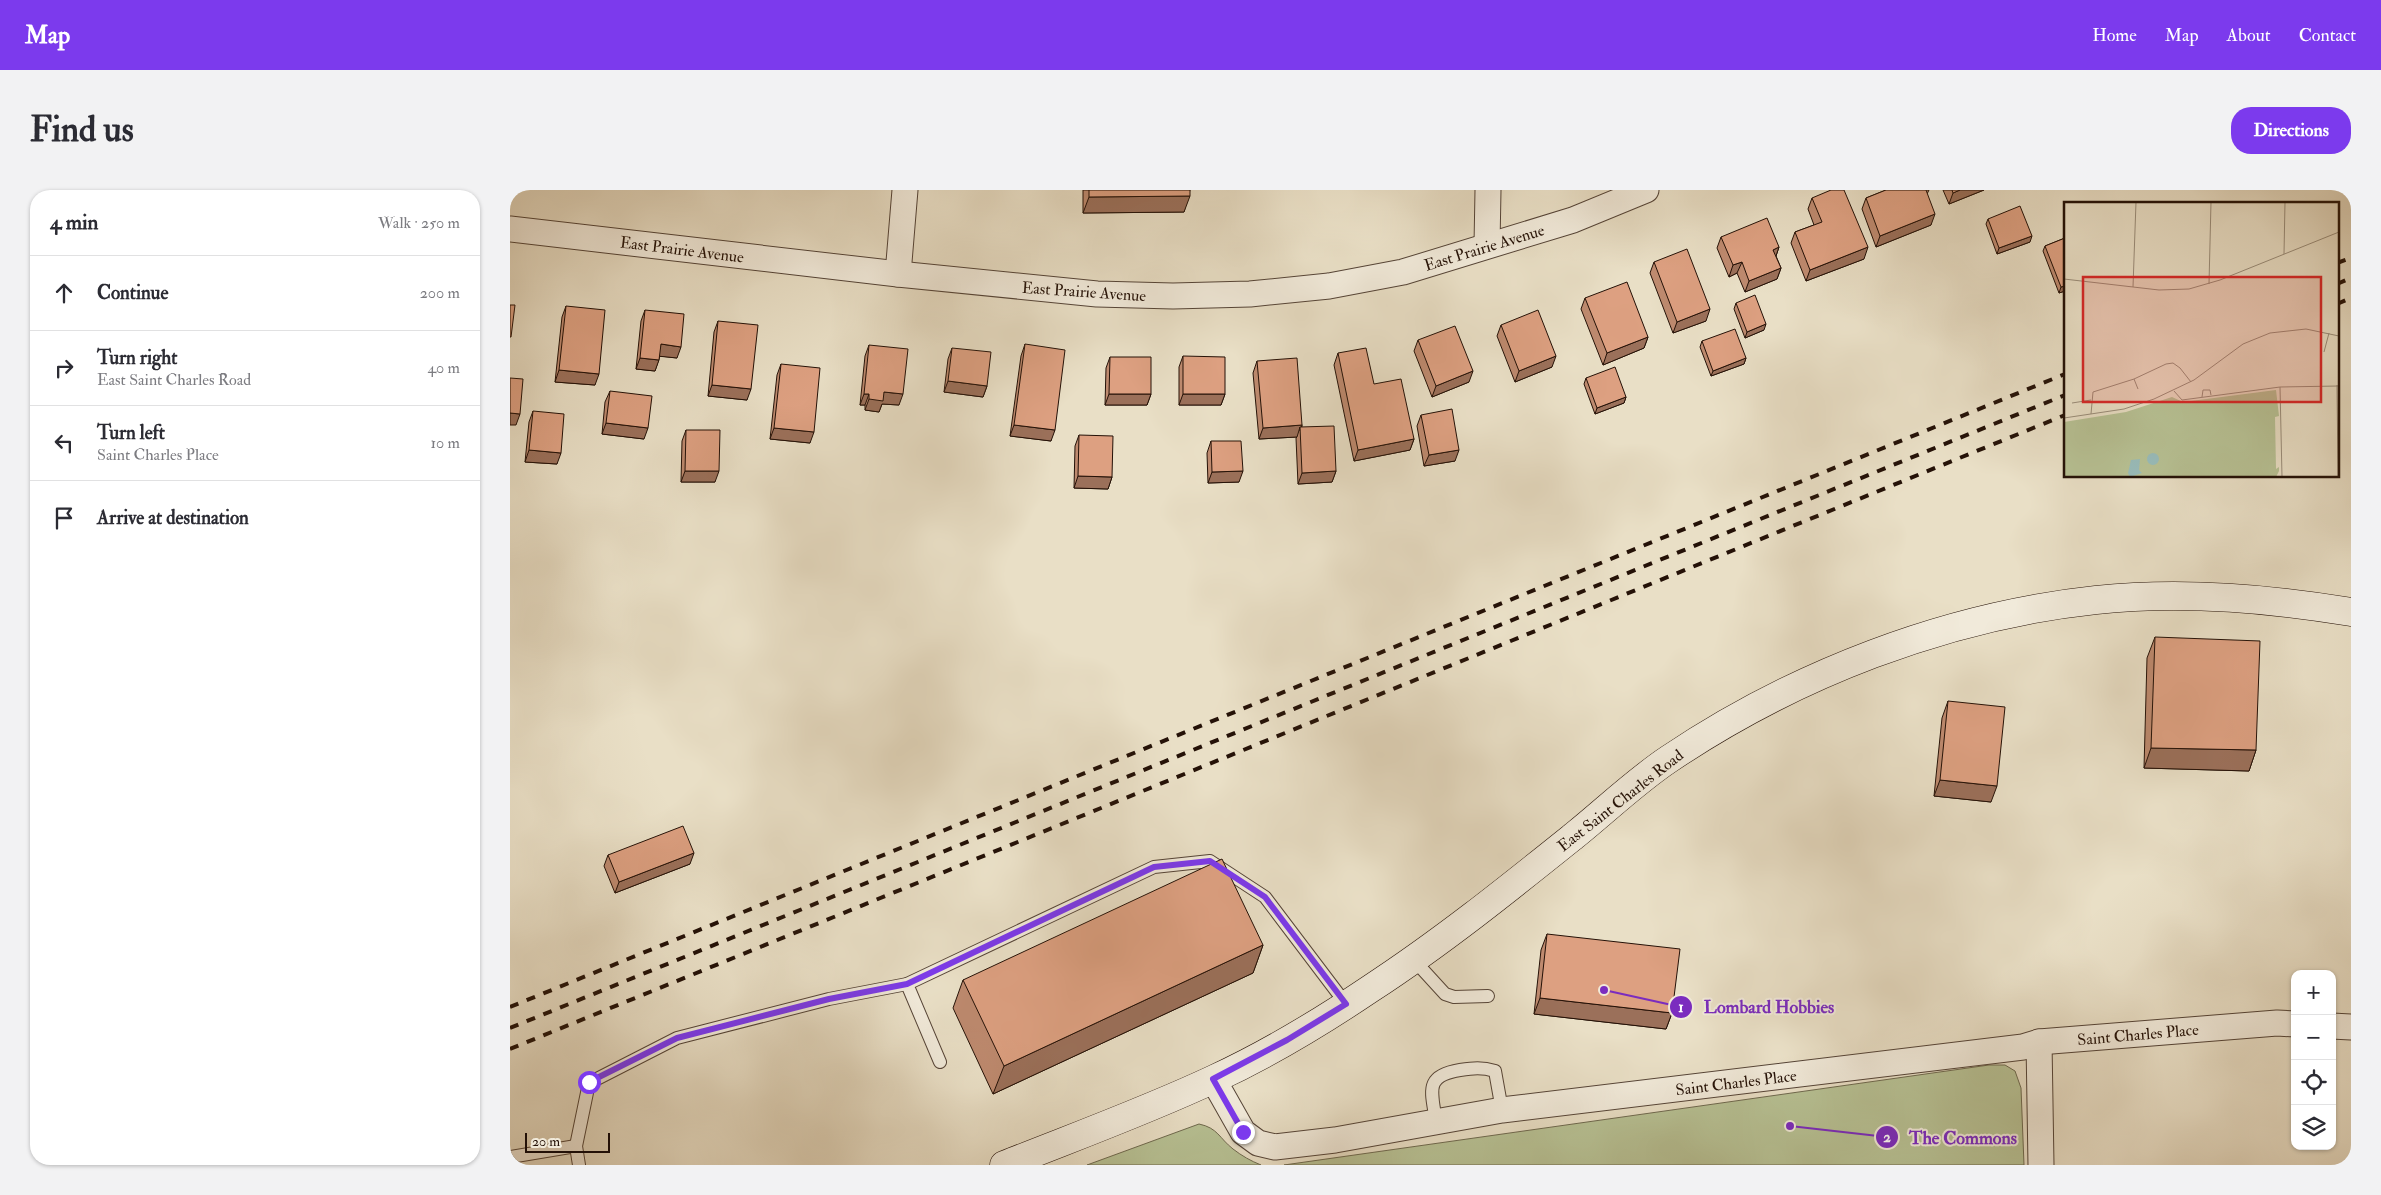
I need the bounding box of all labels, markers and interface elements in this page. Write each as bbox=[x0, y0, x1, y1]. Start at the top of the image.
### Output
text: Map bbox=[25, 20, 70, 51]
text: Home bbox=[2092, 24, 2137, 47]
text: Map bbox=[2165, 24, 2199, 47]
text: About bbox=[2227, 24, 2271, 47]
text: Contact bbox=[2299, 24, 2356, 47]
button: Directions bbox=[2231, 107, 2351, 154]
text: Find us bbox=[30, 108, 134, 152]
inset map bbox=[2064, 202, 2338, 478]
text: 4 min bbox=[50, 209, 98, 236]
text: Walk · 250 m bbox=[378, 213, 460, 233]
street label: East Prairie Avenue bbox=[1422, 220, 1547, 276]
street label: East Prairie Avenue bbox=[619, 232, 745, 268]
street label: East Prairie Avenue bbox=[1021, 278, 1147, 306]
icon: ahead bbox=[50, 279, 78, 307]
text: Continue bbox=[97, 281, 168, 305]
text: 200 m bbox=[420, 283, 460, 303]
text: Turn right bbox=[97, 346, 177, 370]
icon: right bbox=[50, 354, 78, 382]
text: 40 m bbox=[427, 358, 460, 378]
text: East Saint Charles Road bbox=[97, 370, 251, 390]
text: Turn left bbox=[97, 421, 165, 445]
icon: left bbox=[50, 429, 78, 457]
text: 10 m bbox=[430, 433, 460, 453]
text: Saint Charles Place bbox=[97, 445, 219, 465]
icon: arrive bbox=[50, 504, 78, 532]
text: Arrive at destination bbox=[97, 506, 249, 530]
street label: East Saint Charles Road bbox=[1554, 745, 1688, 856]
map controls bbox=[2291, 970, 2336, 1150]
button: + bbox=[2291, 970, 2336, 1015]
callout: Lombard Hobbies bbox=[1668, 991, 1844, 1024]
text: Lombard Hobbies bbox=[1704, 996, 1834, 1019]
text: 1 bbox=[1678, 998, 1684, 1017]
button: − bbox=[2291, 1015, 2336, 1060]
street label: Saint Charles Place bbox=[2077, 1020, 2200, 1050]
button: locate bbox=[2291, 1060, 2336, 1105]
street label: Saint Charles Place bbox=[1674, 1066, 1798, 1100]
route start bbox=[578, 1071, 601, 1094]
button: layers bbox=[2291, 1105, 2336, 1150]
route end bbox=[1232, 1121, 1255, 1144]
callout: The Commons bbox=[1874, 1121, 2027, 1154]
text: The Commons bbox=[1908, 1127, 2017, 1150]
text: 2 bbox=[1883, 1128, 1891, 1147]
scale bar bbox=[525, 1130, 610, 1153]
text: 20 m bbox=[532, 1133, 560, 1150]

